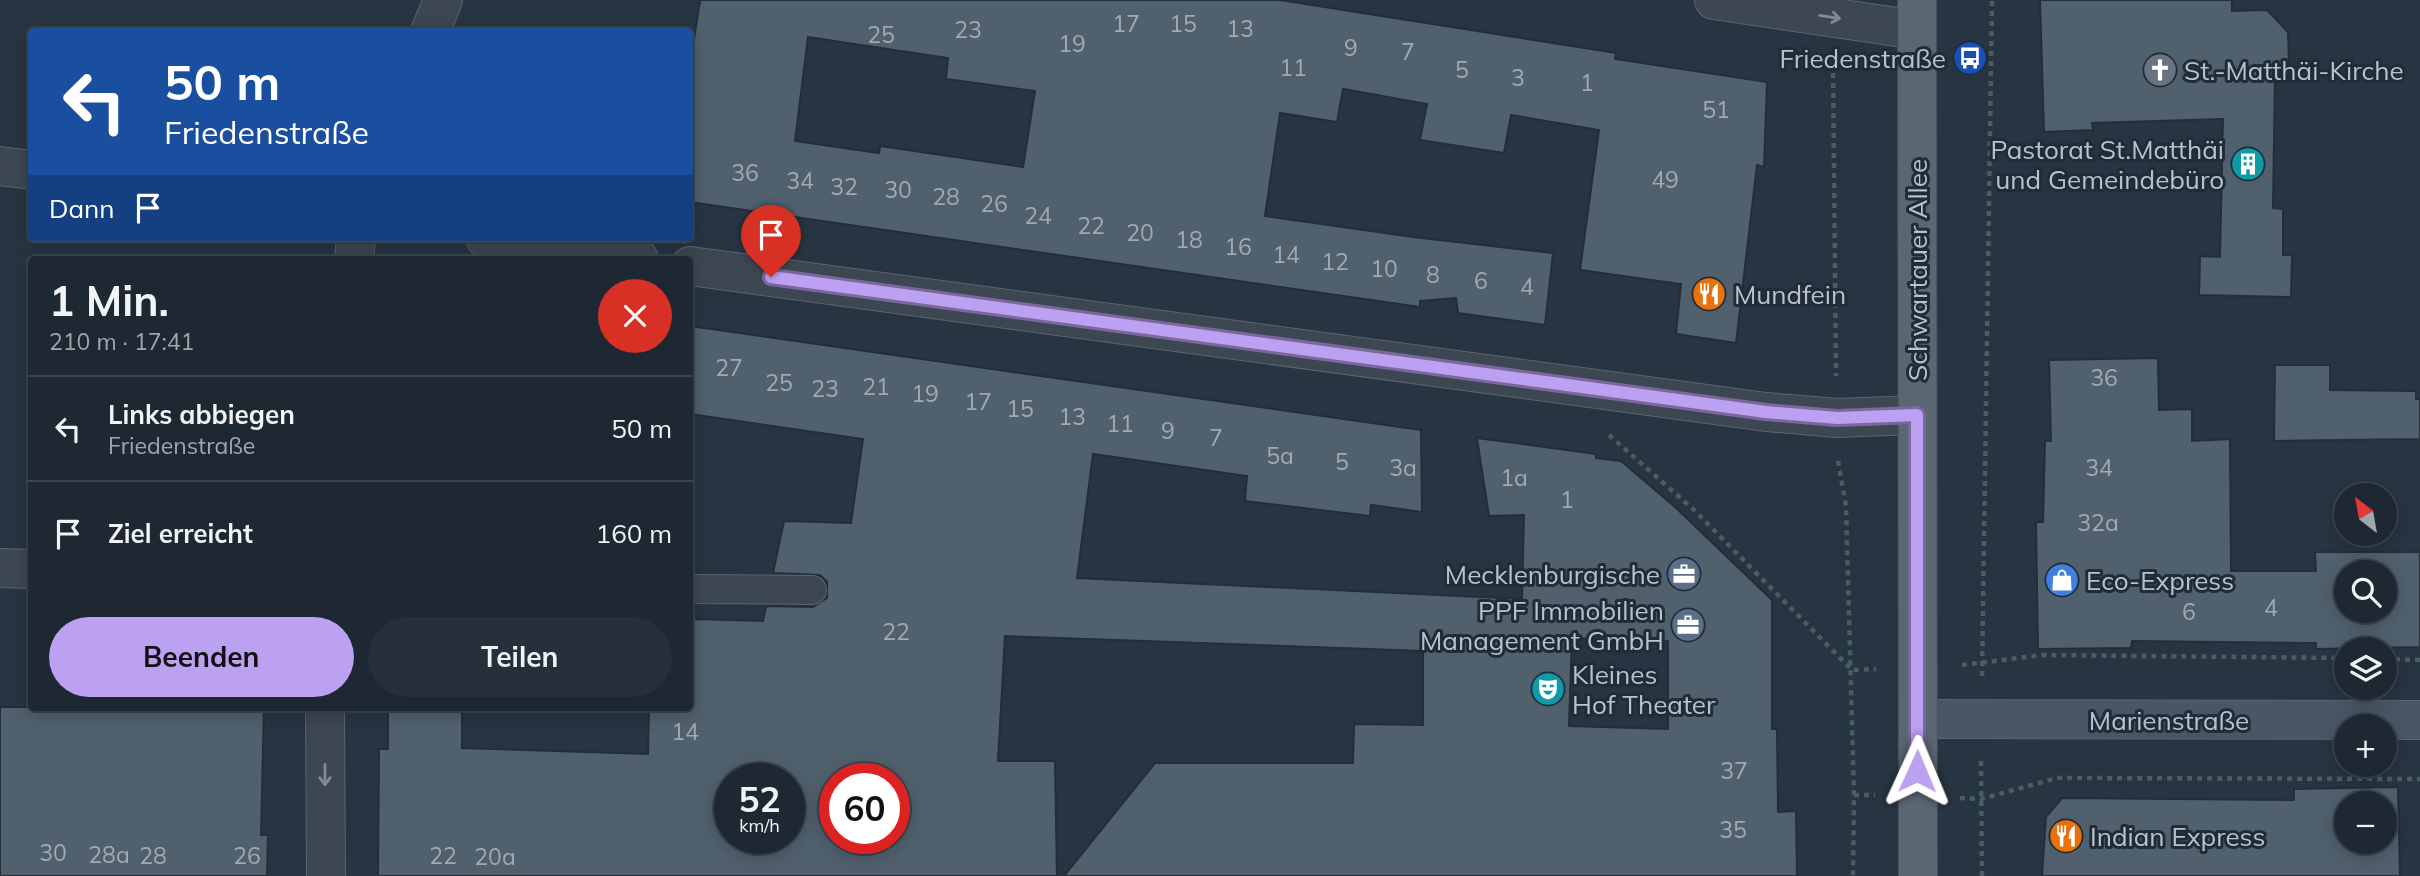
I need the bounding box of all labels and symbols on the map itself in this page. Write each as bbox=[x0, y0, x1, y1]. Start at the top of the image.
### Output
house number: 17 bbox=[1112, 9, 1140, 38]
house number: 15 bbox=[1169, 9, 1197, 38]
one-way arrow bbox=[1818, 11, 1841, 24]
house number: 13 bbox=[1226, 14, 1254, 43]
house number: 23 bbox=[954, 15, 982, 44]
house number: 25 bbox=[867, 20, 895, 49]
house number: 19 bbox=[1058, 29, 1086, 58]
house number: 9 bbox=[1344, 33, 1358, 62]
house number: 7 bbox=[1401, 37, 1415, 66]
bus stop icon: Friedenstraße bbox=[1951, 39, 1989, 77]
place label: Friedenstraße bbox=[1779, 42, 1946, 75]
church icon: St.-Matthäi-Kirche bbox=[2141, 51, 2179, 89]
house number: 11 bbox=[1279, 53, 1307, 82]
place label: St.-Matthäi-Kirche bbox=[2184, 54, 2404, 87]
house number: 5 bbox=[1455, 55, 1469, 84]
house number: 3 bbox=[1511, 63, 1525, 92]
house number: 1 bbox=[1580, 68, 1594, 97]
house number: 51 bbox=[1702, 95, 1730, 124]
place label: Pastorat St.Matthäi und Gemeindebüro bbox=[1990, 133, 2224, 196]
building icon: Pastorat St.Matthäi und Gemeindebüro bbox=[2229, 145, 2267, 183]
house number: 36 bbox=[731, 158, 759, 187]
street label: Schwartauer Allee bbox=[1901, 159, 1934, 381]
house number: 49 bbox=[1651, 165, 1679, 194]
house number: 34 bbox=[786, 166, 814, 195]
house number: 32 bbox=[830, 172, 858, 201]
house number: 30 bbox=[884, 175, 912, 204]
house number: 28 bbox=[932, 182, 960, 211]
house number: 26 bbox=[980, 189, 1008, 218]
house number: 24 bbox=[1024, 201, 1052, 230]
pin bbox=[741, 205, 801, 277]
house number: 22 bbox=[1077, 211, 1105, 240]
house number: 20 bbox=[1126, 218, 1154, 247]
house number: 18 bbox=[1175, 225, 1203, 254]
house number: 16 bbox=[1224, 232, 1252, 261]
house number: 14 bbox=[1272, 240, 1300, 269]
house number: 12 bbox=[1321, 247, 1349, 276]
house number: 10 bbox=[1370, 254, 1398, 283]
house number: 8 bbox=[1426, 260, 1440, 289]
house number: 6 bbox=[1474, 266, 1488, 295]
house number: 4 bbox=[1520, 272, 1534, 301]
restaurant icon: Mundfein bbox=[1690, 275, 1728, 313]
place label: Mundfein bbox=[1734, 278, 1846, 311]
house number: 27 bbox=[715, 353, 743, 382]
house number: 36 bbox=[2090, 363, 2118, 392]
house number: 25 bbox=[765, 368, 793, 397]
house number: 21 bbox=[862, 372, 890, 401]
house number: 23 bbox=[811, 374, 839, 403]
house number: 19 bbox=[911, 379, 939, 408]
house number: 17 bbox=[964, 387, 992, 416]
house number: 15 bbox=[1006, 394, 1034, 423]
house number: 13 bbox=[1058, 402, 1086, 431]
house number: 11 bbox=[1106, 409, 1134, 438]
house number: 9 bbox=[1161, 416, 1175, 445]
house number: 7 bbox=[1209, 423, 1223, 452]
house number: 5a bbox=[1266, 441, 1294, 470]
house number: 5 bbox=[1335, 447, 1349, 476]
house number: 3a bbox=[1389, 453, 1417, 482]
house number: 34 bbox=[2085, 453, 2113, 482]
house number: 1a bbox=[1500, 463, 1528, 492]
north arrow bbox=[2334, 483, 2398, 546]
house number: 1 bbox=[1560, 485, 1574, 514]
house number: 32a bbox=[2077, 508, 2119, 537]
office icon: Mecklenburgische bbox=[1665, 555, 1703, 593]
place label: Mecklenburgische bbox=[1445, 558, 1660, 591]
shop icon: Eco-Express bbox=[2043, 561, 2081, 599]
place label: Eco-Express bbox=[2086, 564, 2234, 597]
house number: 4 bbox=[2264, 593, 2278, 622]
place label: PPF Immobilien Management GmbH bbox=[1420, 594, 1664, 657]
house number: 6 bbox=[2182, 597, 2196, 626]
office icon: PPF Immobilien Management GmbH bbox=[1669, 606, 1707, 644]
house number: 22 bbox=[882, 617, 910, 646]
place label: Kleines Hof Theater bbox=[1572, 658, 1716, 721]
theatre icon: Kleines Hof Theater bbox=[1529, 670, 1567, 708]
street label: Marienstraße bbox=[2089, 704, 2249, 737]
house number: 14 bbox=[671, 717, 699, 746]
position arrow bbox=[1880, 734, 1954, 808]
house number: 37 bbox=[1720, 756, 1748, 785]
one-way arrow bbox=[318, 763, 332, 786]
speed limit sign: 60 bbox=[819, 763, 910, 854]
house number: 35 bbox=[1719, 815, 1747, 844]
restaurant icon: Indian Express bbox=[2047, 817, 2085, 855]
place label: Indian Express bbox=[2090, 820, 2265, 853]
house number: 30 bbox=[39, 838, 67, 867]
house number: 28a bbox=[88, 840, 130, 869]
house number: 28 bbox=[139, 841, 167, 870]
house number: 26 bbox=[233, 841, 261, 870]
house number: 22 bbox=[429, 841, 457, 870]
house number: 20a bbox=[474, 842, 516, 871]

